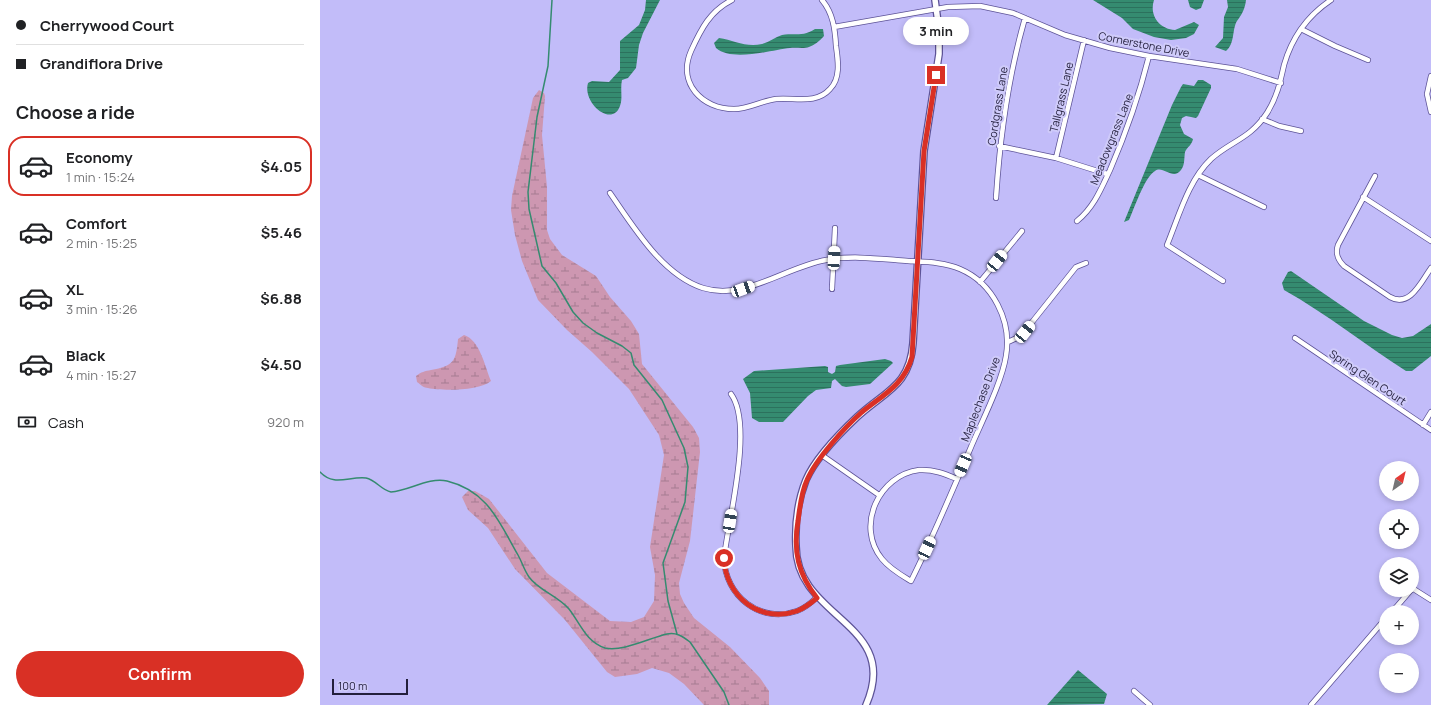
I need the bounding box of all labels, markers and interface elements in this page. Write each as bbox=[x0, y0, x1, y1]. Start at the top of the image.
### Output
text: Cherrywood Court bbox=[40, 15, 174, 36]
callout: 3 min bbox=[903, 17, 969, 45]
text: 3 min bbox=[919, 22, 953, 40]
street label: Cornerstone Drive bbox=[1097, 28, 1191, 60]
text: Grandiflora Drive bbox=[40, 53, 163, 74]
street label: Tallgrass Lane bbox=[1046, 60, 1077, 134]
street label: Cordgrass Lane bbox=[983, 65, 1011, 146]
route end bbox=[927, 66, 945, 84]
street label: Meadowgrass Lane bbox=[1086, 90, 1136, 187]
text: Choose a ride bbox=[16, 100, 135, 124]
text: Economy bbox=[66, 147, 133, 168]
icon: car bbox=[18, 148, 54, 184]
text: $4.05 bbox=[261, 156, 302, 177]
text: 1 min · 15:24 bbox=[66, 168, 135, 186]
text: Comfort bbox=[66, 213, 127, 234]
icon: car bbox=[18, 214, 54, 250]
text: $5.46 bbox=[261, 222, 302, 243]
text: 2 min · 15:25 bbox=[66, 234, 137, 252]
car bbox=[827, 246, 841, 270]
car bbox=[985, 248, 1009, 274]
text: XL bbox=[66, 279, 84, 300]
car bbox=[730, 279, 756, 299]
icon: car bbox=[18, 280, 54, 316]
text: $6.88 bbox=[260, 288, 302, 309]
text: 3 min · 15:26 bbox=[66, 300, 138, 318]
car bbox=[1013, 319, 1037, 345]
text: Black bbox=[66, 345, 105, 366]
icon: car bbox=[18, 346, 54, 382]
street label: Spring Glen Court bbox=[1327, 346, 1409, 408]
text: $4.50 bbox=[261, 354, 302, 375]
street label: Maplechase Drive bbox=[957, 354, 1003, 444]
text: 4 min · 15:27 bbox=[66, 366, 137, 384]
icon: cash bbox=[16, 411, 38, 433]
text: Cash bbox=[48, 412, 84, 433]
text: 920 m bbox=[267, 413, 304, 431]
car bbox=[953, 452, 973, 478]
north arrow bbox=[1379, 461, 1419, 501]
map controls bbox=[1379, 461, 1419, 693]
car bbox=[722, 508, 738, 534]
button: locate bbox=[1379, 509, 1419, 549]
car bbox=[916, 535, 938, 561]
route start bbox=[715, 549, 733, 567]
button: layers bbox=[1379, 557, 1419, 597]
button: + bbox=[1379, 605, 1419, 645]
button: Confirm bbox=[16, 651, 304, 697]
button: − bbox=[1379, 653, 1419, 693]
scale bar bbox=[332, 677, 408, 696]
text: 100 m bbox=[338, 678, 367, 693]

